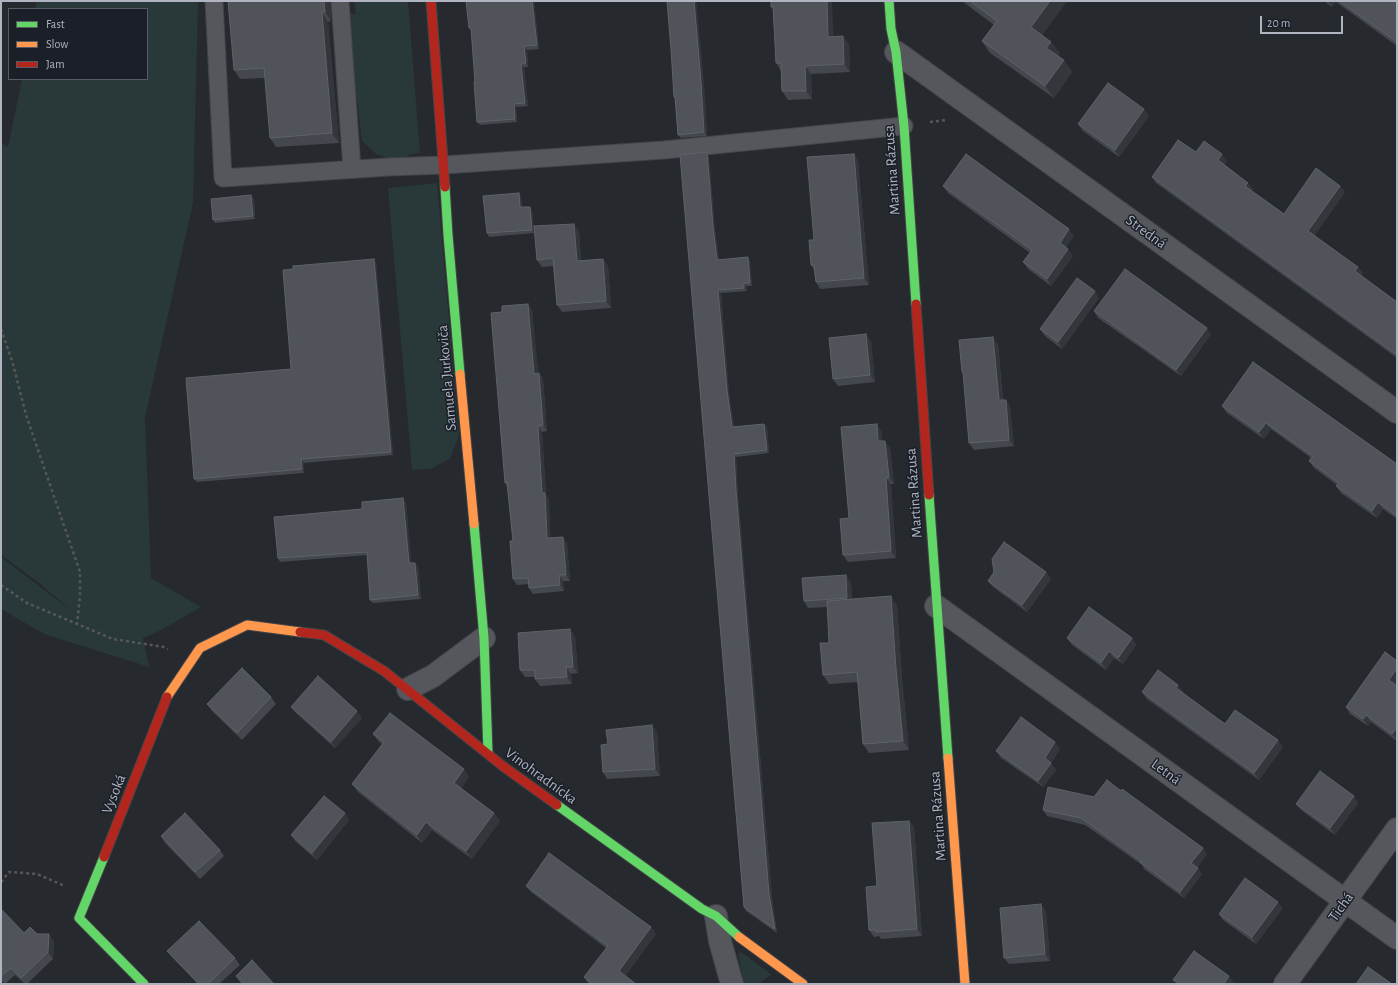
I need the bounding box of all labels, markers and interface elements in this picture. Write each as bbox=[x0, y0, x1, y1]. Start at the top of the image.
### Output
legend bbox=[8, 8, 148, 80]
scale bar bbox=[1262, 8, 1345, 34]
text: 20 m bbox=[1267, 17, 1290, 29]
text: Fast bbox=[46, 18, 65, 30]
text: Slow bbox=[46, 38, 68, 50]
text: Jam bbox=[46, 58, 65, 70]
street label: Martina Rázusa bbox=[880, 124, 904, 216]
street label: Stredná bbox=[1122, 211, 1170, 253]
street label: Samuela Jurkoviča bbox=[433, 324, 461, 432]
street label: Martina Rázusa bbox=[902, 447, 926, 539]
street label: Vinohradnícka bbox=[501, 744, 581, 808]
street label: Letná bbox=[1148, 755, 1184, 789]
street label: Martina Rázusa bbox=[926, 770, 950, 862]
street label: Vysoká bbox=[98, 772, 130, 816]
street label: Tichá bbox=[1324, 889, 1358, 925]

